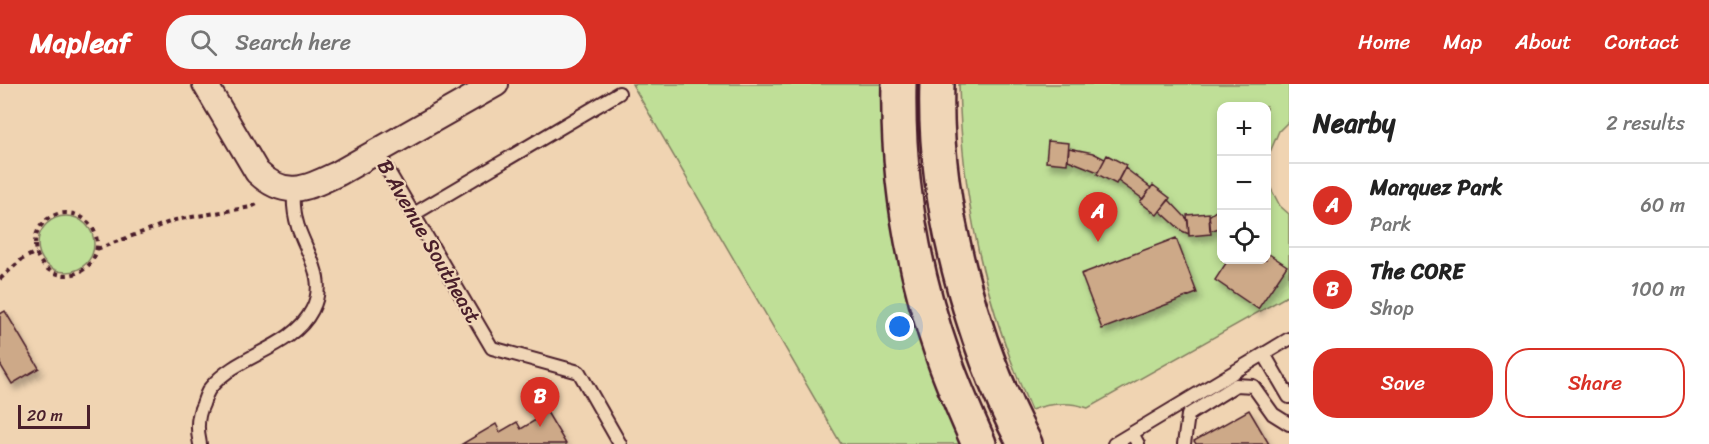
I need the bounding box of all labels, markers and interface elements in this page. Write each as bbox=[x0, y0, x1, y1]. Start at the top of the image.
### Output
search box bbox=[166, 15, 586, 69]
text: Mapleaf bbox=[30, 18, 130, 67]
text: Search here bbox=[235, 23, 351, 62]
text: Home bbox=[1358, 23, 1410, 61]
text: Map bbox=[1443, 23, 1482, 61]
text: About bbox=[1515, 23, 1572, 61]
text: Contact bbox=[1605, 23, 1679, 61]
icon: search bbox=[187, 26, 220, 59]
text: Nearby bbox=[1313, 100, 1395, 146]
map controls bbox=[1217, 102, 1271, 264]
button: + bbox=[1217, 102, 1271, 156]
text: 2 results bbox=[1606, 106, 1685, 141]
street label: B Avenue Southeast bbox=[366, 151, 492, 331]
button: − bbox=[1217, 156, 1271, 210]
text: Marquez Park bbox=[1370, 168, 1502, 207]
text: A bbox=[1326, 188, 1339, 223]
text: 60 m bbox=[1640, 188, 1685, 223]
pin: A bbox=[1078, 192, 1118, 242]
text: Park bbox=[1370, 207, 1411, 242]
button: locate bbox=[1217, 210, 1271, 264]
text: The CORE bbox=[1370, 252, 1464, 291]
text: B bbox=[1326, 272, 1339, 307]
text: 100 m bbox=[1631, 272, 1685, 307]
text: Shop bbox=[1370, 291, 1414, 326]
your location bbox=[885, 312, 914, 341]
button: Save bbox=[1313, 348, 1493, 418]
button: Share bbox=[1505, 348, 1685, 418]
pin: B bbox=[520, 378, 560, 427]
text: 20 m bbox=[27, 401, 63, 430]
scale bar bbox=[18, 402, 90, 430]

